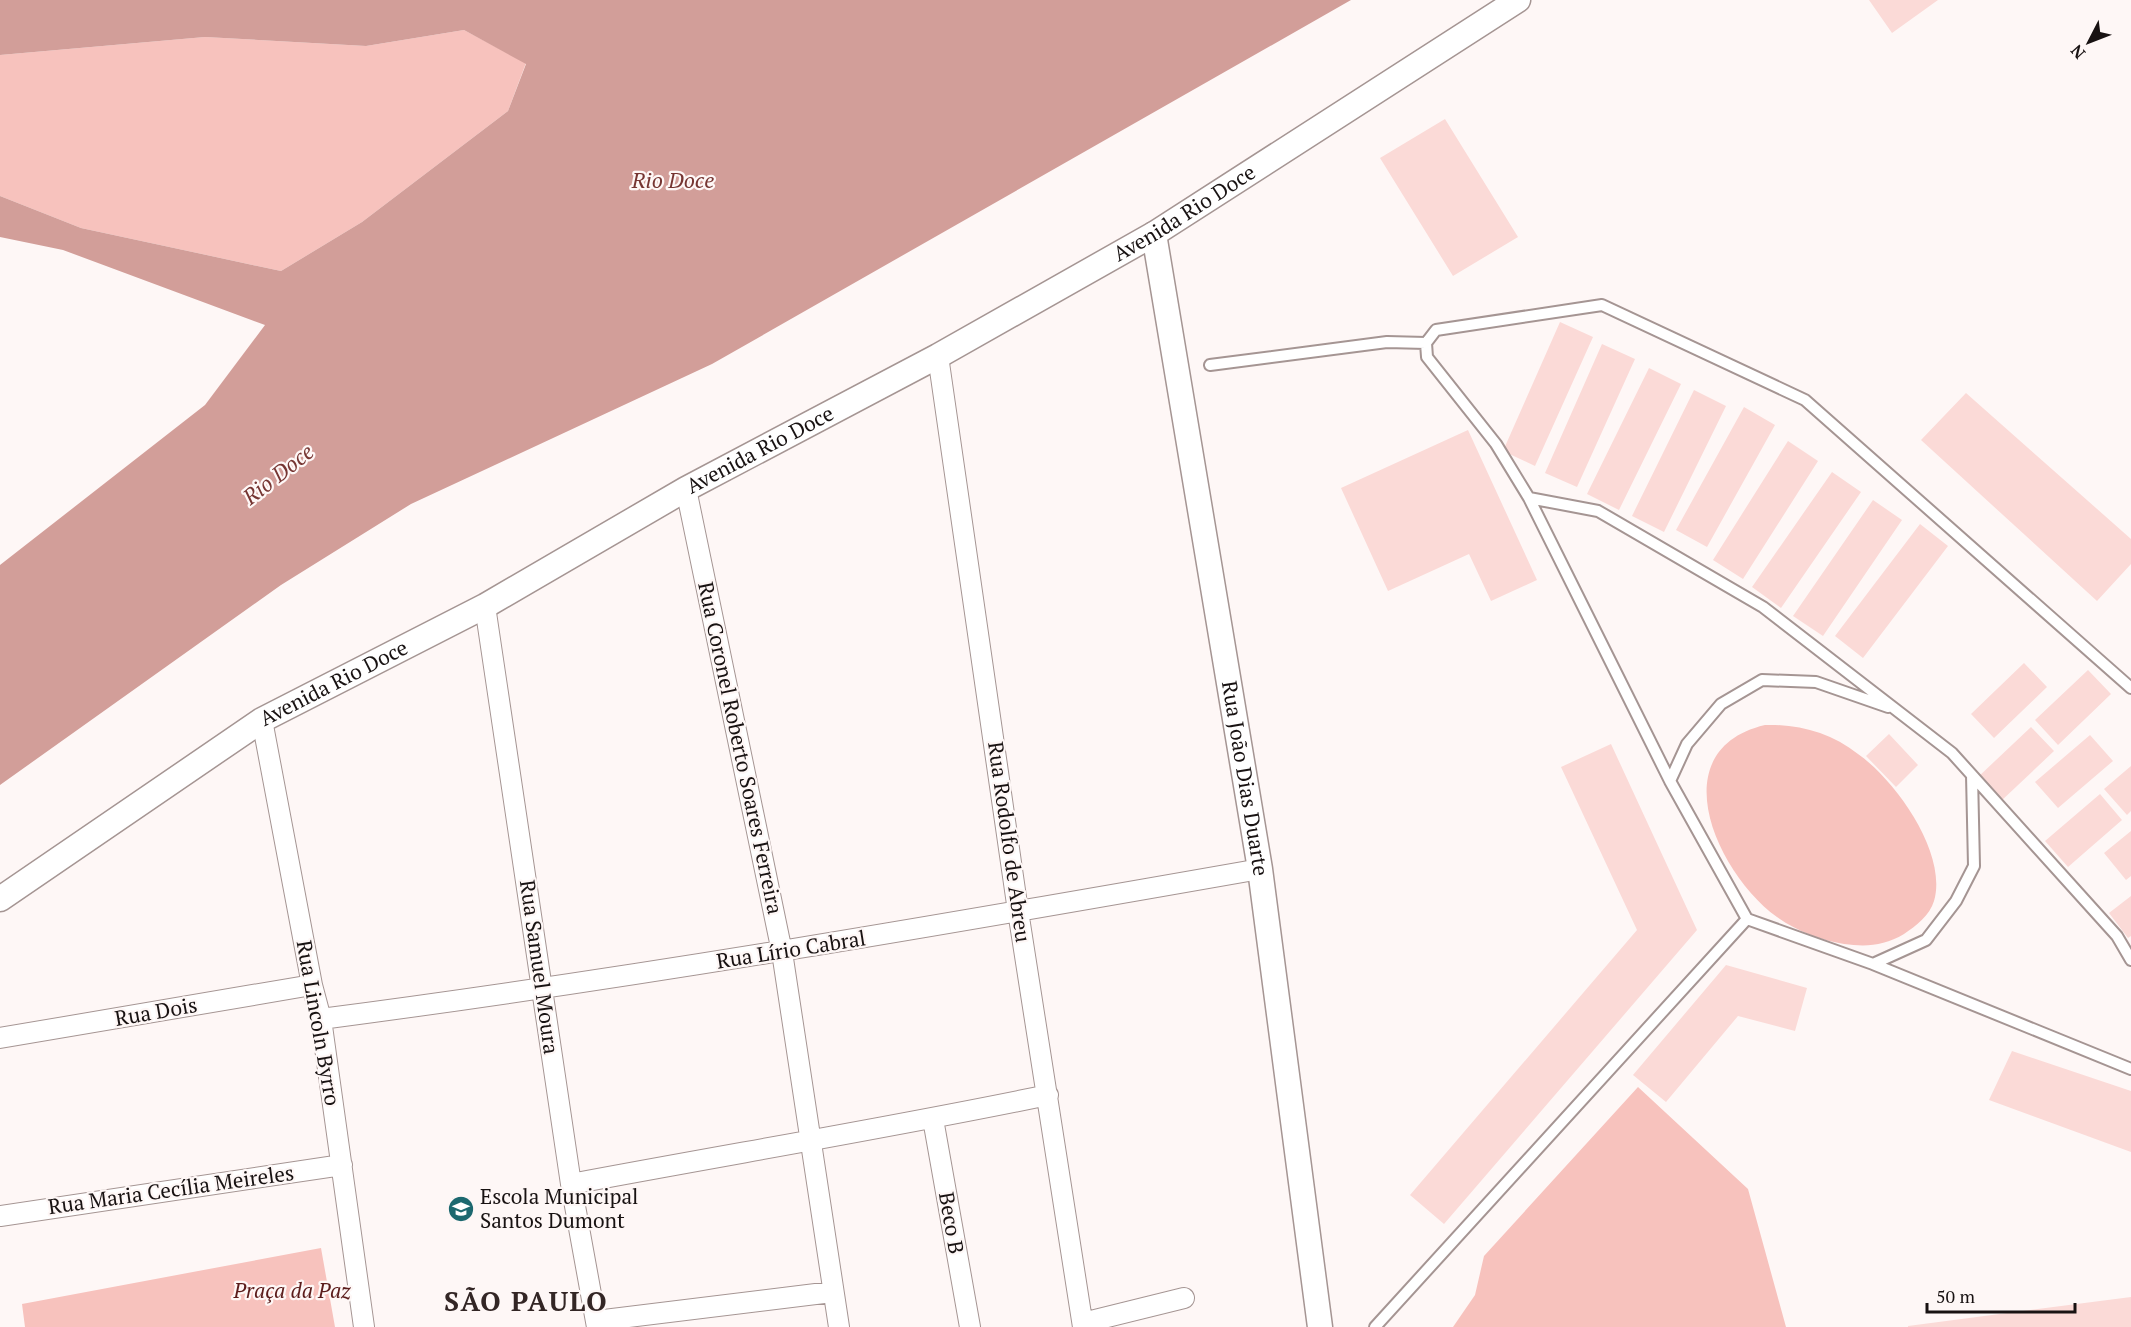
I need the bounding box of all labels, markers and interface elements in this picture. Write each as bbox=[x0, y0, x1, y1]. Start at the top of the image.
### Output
north arrow bbox=[2059, 12, 2119, 72]
text: N bbox=[2066, 40, 2090, 64]
street label: Avenida Rio Doce bbox=[1108, 158, 1260, 267]
water label: Rio Doce bbox=[631, 165, 714, 194]
street label: Avenida Rio Doce bbox=[681, 399, 838, 499]
water label: Rio Doce bbox=[235, 437, 319, 511]
street label: Rua Coronel Roberto Soares Ferreira bbox=[692, 579, 790, 917]
street label: Avenida Rio Doce bbox=[255, 633, 412, 732]
street label: Rua João Dias Duarte bbox=[1216, 679, 1276, 878]
street label: Rua Rodolfo de Abreu bbox=[982, 740, 1038, 944]
street label: Rua Samuel Moura bbox=[514, 878, 566, 1056]
street label: Rua Lírio Cabral bbox=[714, 923, 867, 975]
street label: Rua Lincoln Byrro bbox=[291, 938, 347, 1108]
street label: Rua Dois bbox=[113, 990, 199, 1032]
street label: Rua Maria Cecília Meireles bbox=[46, 1158, 295, 1220]
place label: Escola Municipal Santos Dumont bbox=[480, 1182, 638, 1234]
street label: Beco B bbox=[933, 1190, 971, 1256]
school or university icon: Escola Municipal Santos Dumont bbox=[446, 1194, 476, 1224]
park label: Praça da Paz bbox=[233, 1276, 351, 1304]
scale bar bbox=[1927, 1276, 2076, 1314]
district label: SÃO PAULO bbox=[444, 1283, 608, 1319]
text: 50 m bbox=[1936, 1284, 1976, 1308]

